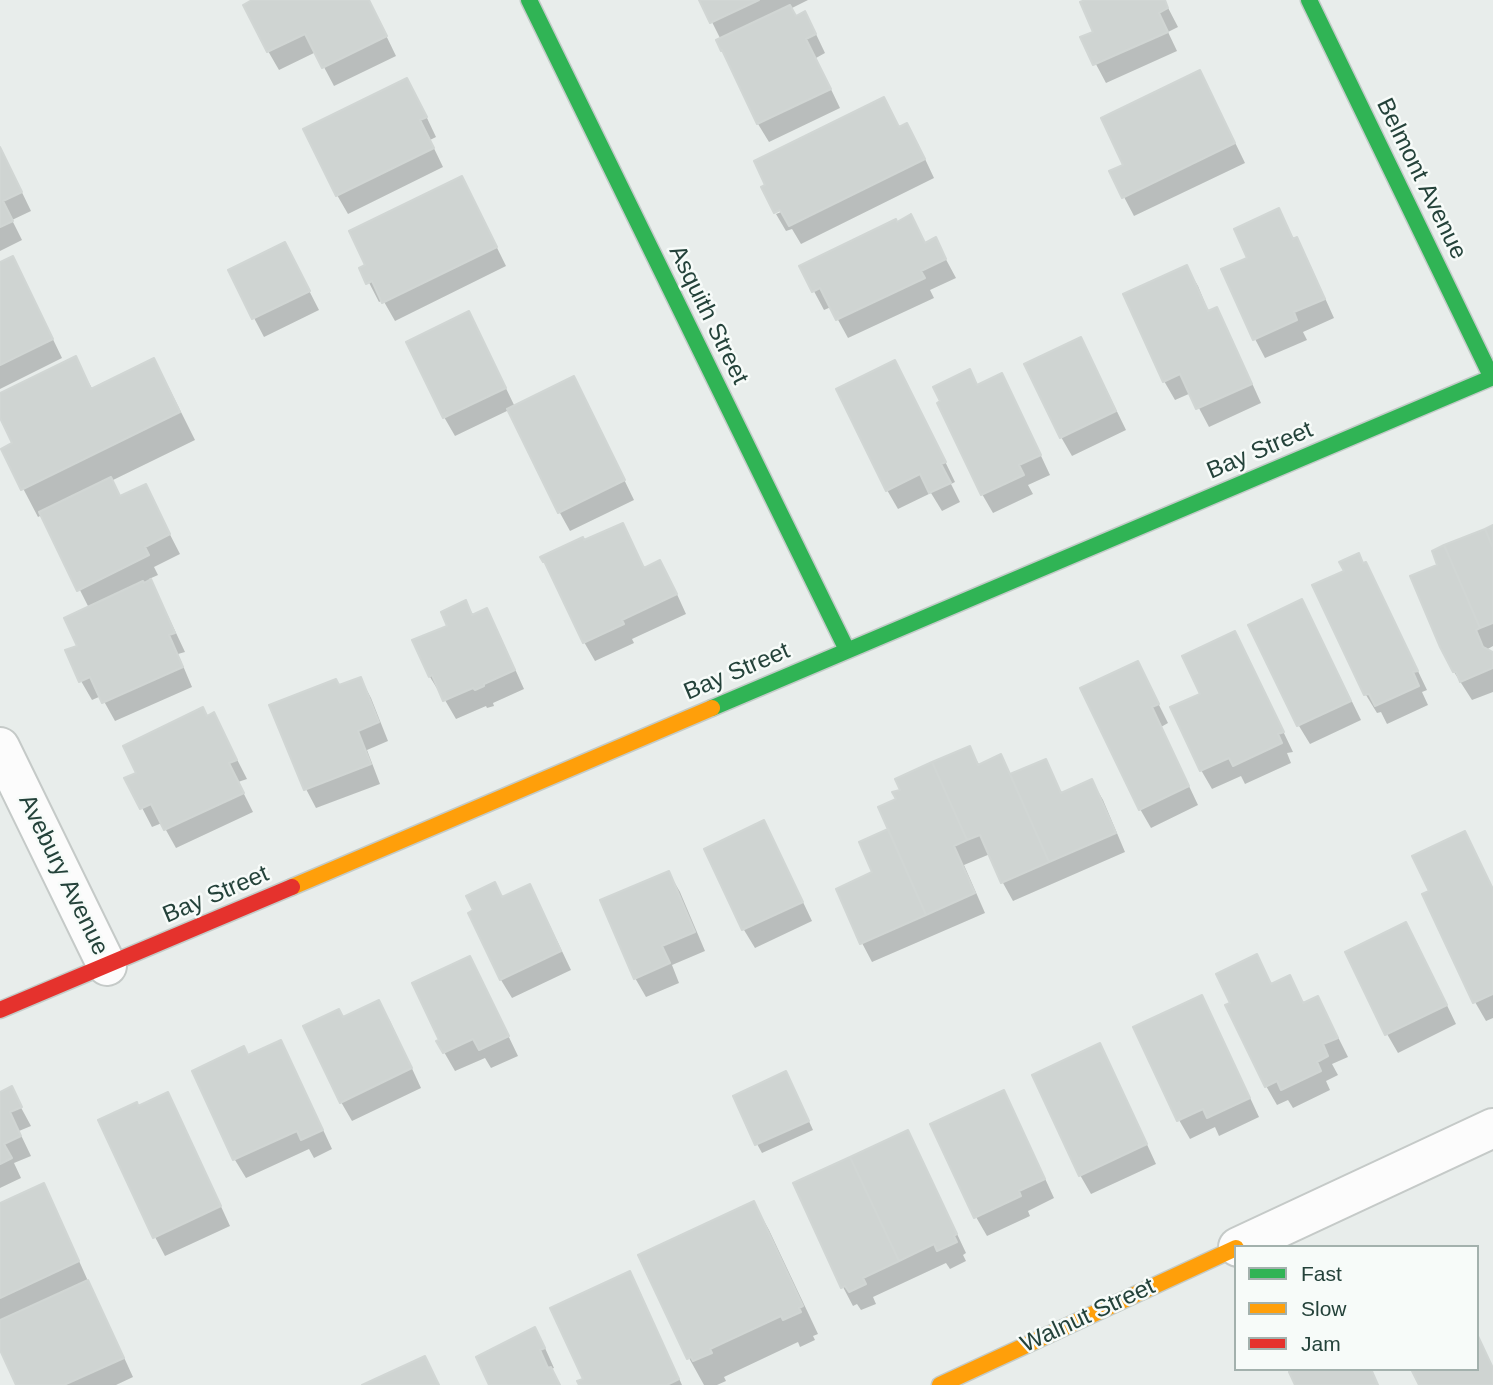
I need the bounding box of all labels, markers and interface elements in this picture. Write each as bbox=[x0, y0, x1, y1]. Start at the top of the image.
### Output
street label: Belmont Avenue bbox=[1370, 94, 1472, 264]
street label: Asquith Street bbox=[662, 241, 754, 389]
street label: Bay Street bbox=[1203, 416, 1317, 486]
street label: Bay Street bbox=[680, 637, 794, 707]
street label: Avebury Avenue bbox=[12, 790, 114, 960]
street label: Bay Street bbox=[159, 860, 273, 930]
legend bbox=[1234, 1245, 1479, 1371]
text: Fast bbox=[1301, 1262, 1342, 1285]
street label: Walnut Street bbox=[1016, 1272, 1160, 1360]
text: Slow bbox=[1301, 1297, 1347, 1320]
text: Jam bbox=[1301, 1332, 1341, 1355]

